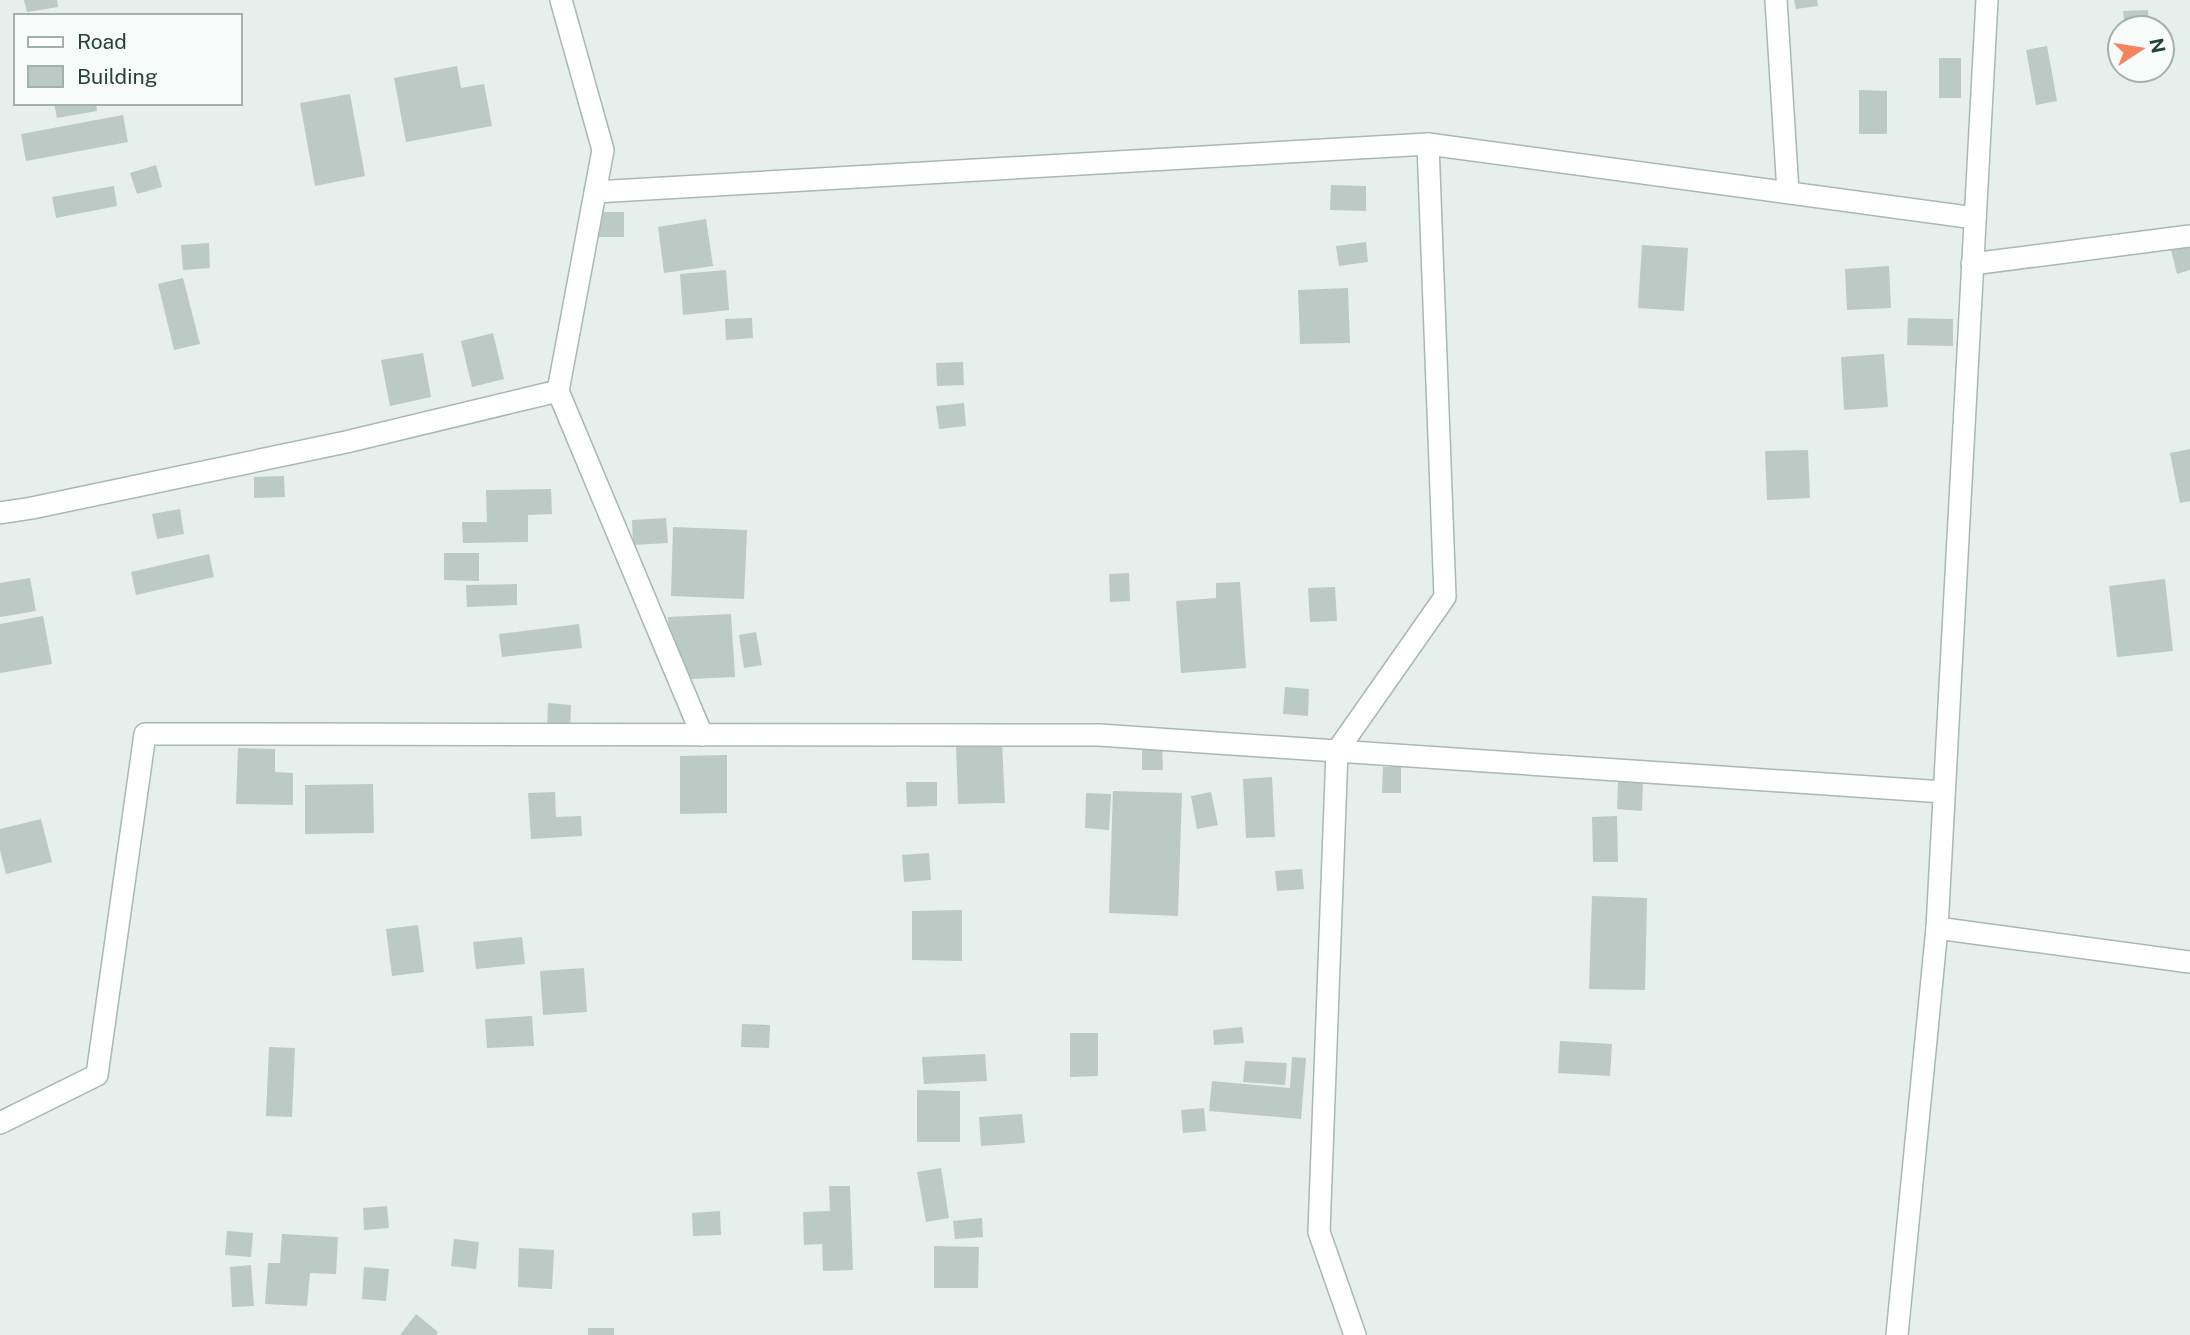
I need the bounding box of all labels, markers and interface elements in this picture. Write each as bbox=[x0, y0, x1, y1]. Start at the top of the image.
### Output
legend bbox=[14, 14, 242, 105]
north arrow bbox=[2106, 14, 2176, 84]
text: Road bbox=[77, 29, 127, 54]
text: N bbox=[2145, 36, 2170, 55]
text: Building bbox=[77, 64, 158, 89]

